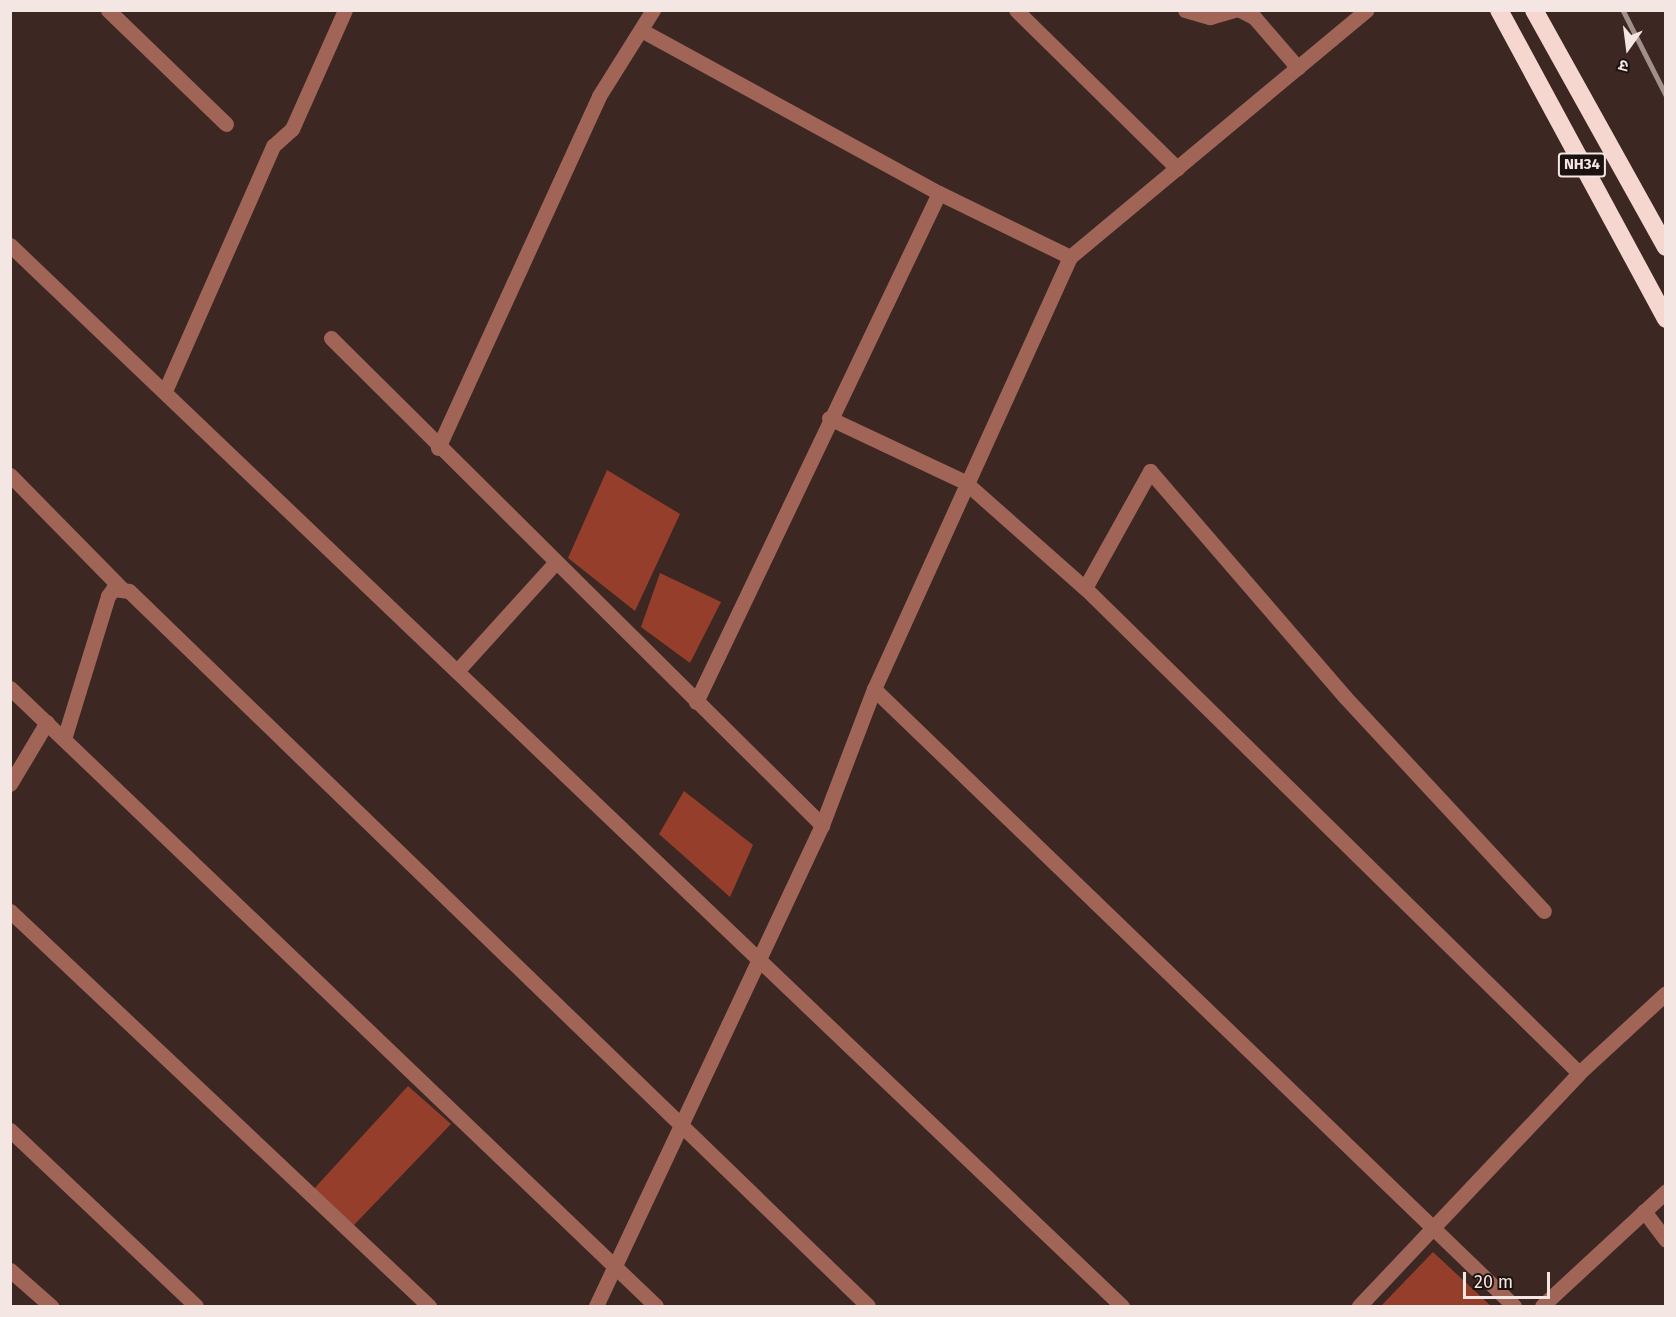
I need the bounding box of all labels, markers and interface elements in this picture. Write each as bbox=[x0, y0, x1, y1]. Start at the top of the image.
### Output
north arrow bbox=[1598, 18, 1658, 78]
text: उ bbox=[1617, 56, 1630, 76]
road number: NH34 bbox=[1556, 153, 1608, 177]
scale bar bbox=[1466, 1260, 1553, 1298]
text: 20 m bbox=[1474, 1271, 1513, 1293]

